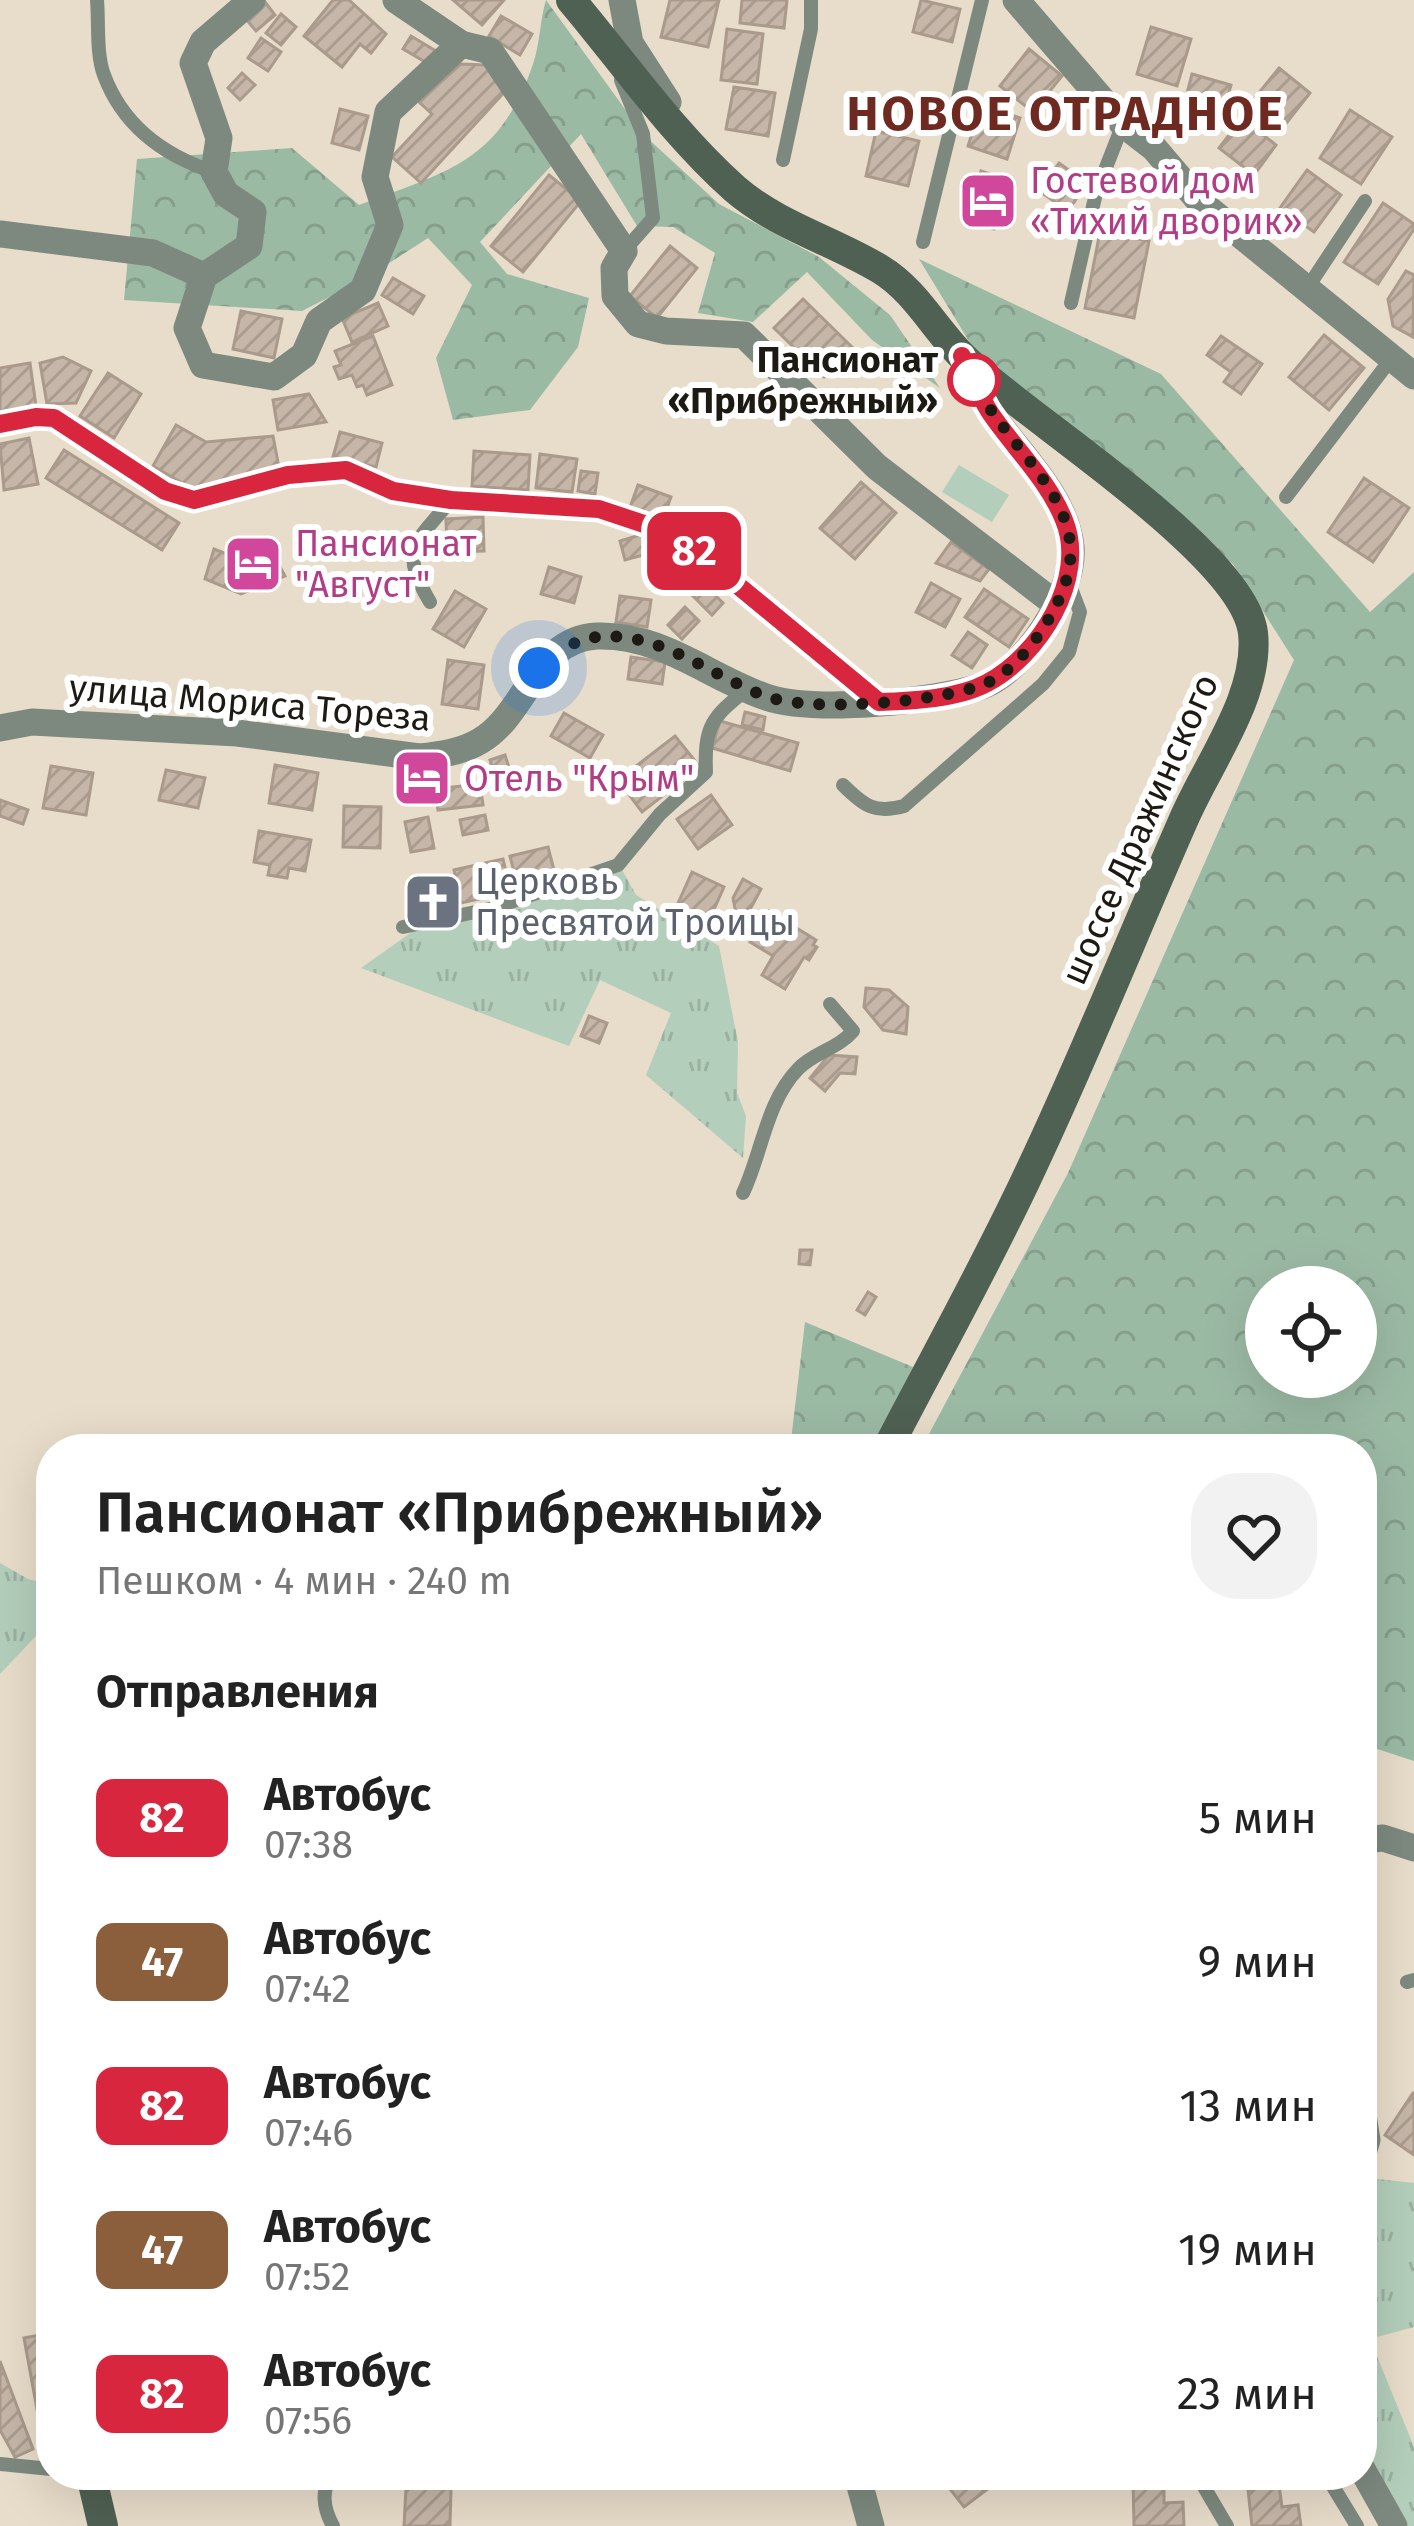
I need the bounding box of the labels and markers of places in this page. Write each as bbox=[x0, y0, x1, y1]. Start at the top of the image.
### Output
place label: Гостевой дом «Тихий дворик» bbox=[1030, 159, 1303, 244]
hotel icon: Гостевой дом «Тихий дворик» bbox=[957, 170, 1019, 232]
place label: Пансионат «Прибрежный» bbox=[668, 338, 939, 423]
marker: Пансионат «Прибрежный» bbox=[949, 355, 999, 405]
place label: Пансионат "Август" bbox=[295, 522, 477, 607]
hotel icon: Пансионат "Август" bbox=[222, 533, 284, 595]
hotel icon: Отель "Крым" bbox=[391, 747, 453, 809]
place label: Отель "Крым" bbox=[464, 757, 694, 801]
place label: Церковь Пресвятой Троицы bbox=[475, 860, 795, 945]
church icon: Церковь Пресвятой Троицы bbox=[402, 871, 464, 933]

